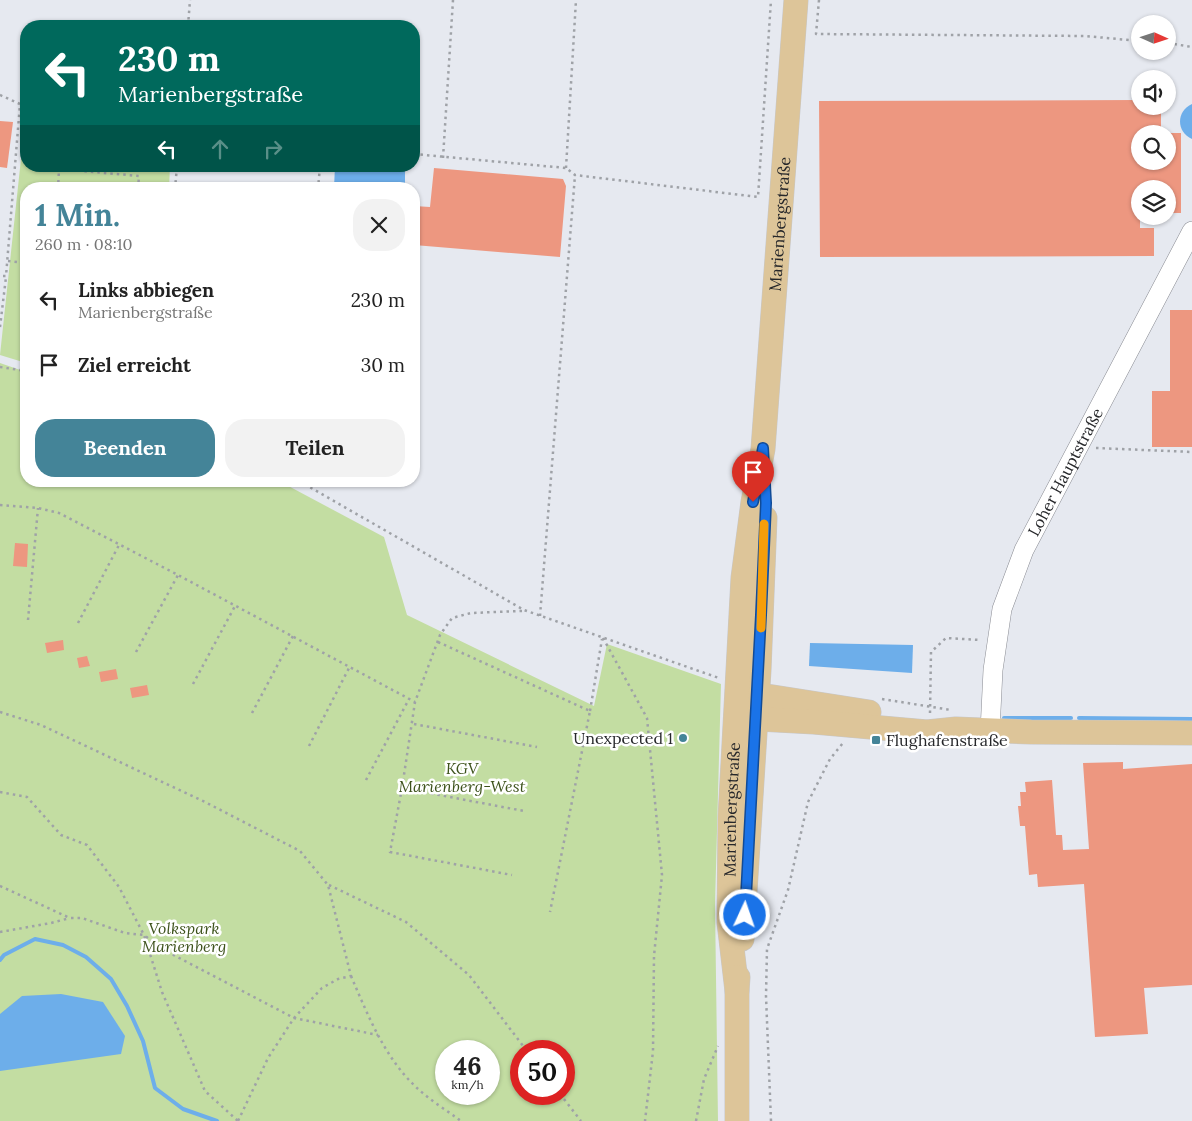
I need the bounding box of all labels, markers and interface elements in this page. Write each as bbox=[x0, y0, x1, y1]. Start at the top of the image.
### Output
north arrow bbox=[1131, 15, 1176, 60]
map controls bbox=[1131, 15, 1176, 225]
text: 230 m bbox=[118, 36, 220, 81]
icon: left bbox=[35, 40, 100, 105]
button: sound bbox=[1131, 70, 1176, 115]
text: Marienbergstraße bbox=[118, 80, 303, 108]
button: search bbox=[1131, 125, 1176, 170]
icon: left bbox=[153, 135, 181, 163]
icon: ahead bbox=[206, 135, 234, 163]
icon: right bbox=[259, 135, 287, 163]
street label: Marienbergstraße bbox=[765, 156, 794, 292]
button: layers bbox=[1131, 180, 1176, 225]
text: 1 Min. bbox=[35, 196, 120, 234]
button: close bbox=[353, 199, 405, 251]
text: 260 m · 08:10 bbox=[35, 234, 132, 254]
text: Links abbiegen bbox=[78, 278, 214, 302]
icon: left bbox=[35, 286, 63, 314]
text: 230 m bbox=[351, 288, 405, 312]
text: Marienbergstraße bbox=[78, 302, 213, 322]
icon: arrive bbox=[35, 351, 63, 379]
text: Ziel erreicht bbox=[78, 353, 191, 377]
text: 30 m bbox=[361, 353, 405, 377]
street label: Loher Hauptstraße bbox=[1023, 404, 1107, 539]
button: Beenden bbox=[35, 419, 215, 477]
button: Teilen bbox=[225, 419, 405, 477]
pin bbox=[732, 451, 774, 502]
icon: arrive bbox=[739, 458, 767, 486]
place label: Unexpected 1 bbox=[573, 728, 673, 748]
place label: Flughafenstraße bbox=[886, 730, 1008, 750]
marker: Unexpected 1 bbox=[677, 732, 689, 744]
marker: Flughafenstraße bbox=[870, 734, 882, 746]
street label: Marienbergstraße bbox=[719, 741, 744, 877]
park label: KGV Marienberg-West bbox=[399, 758, 526, 796]
position arrow bbox=[718, 888, 770, 940]
park label: Volkspark Marienberg bbox=[142, 918, 226, 956]
speed limit sign: 50 bbox=[510, 1040, 575, 1105]
text: 46 bbox=[453, 1050, 482, 1082]
text: km/h bbox=[451, 1077, 484, 1092]

